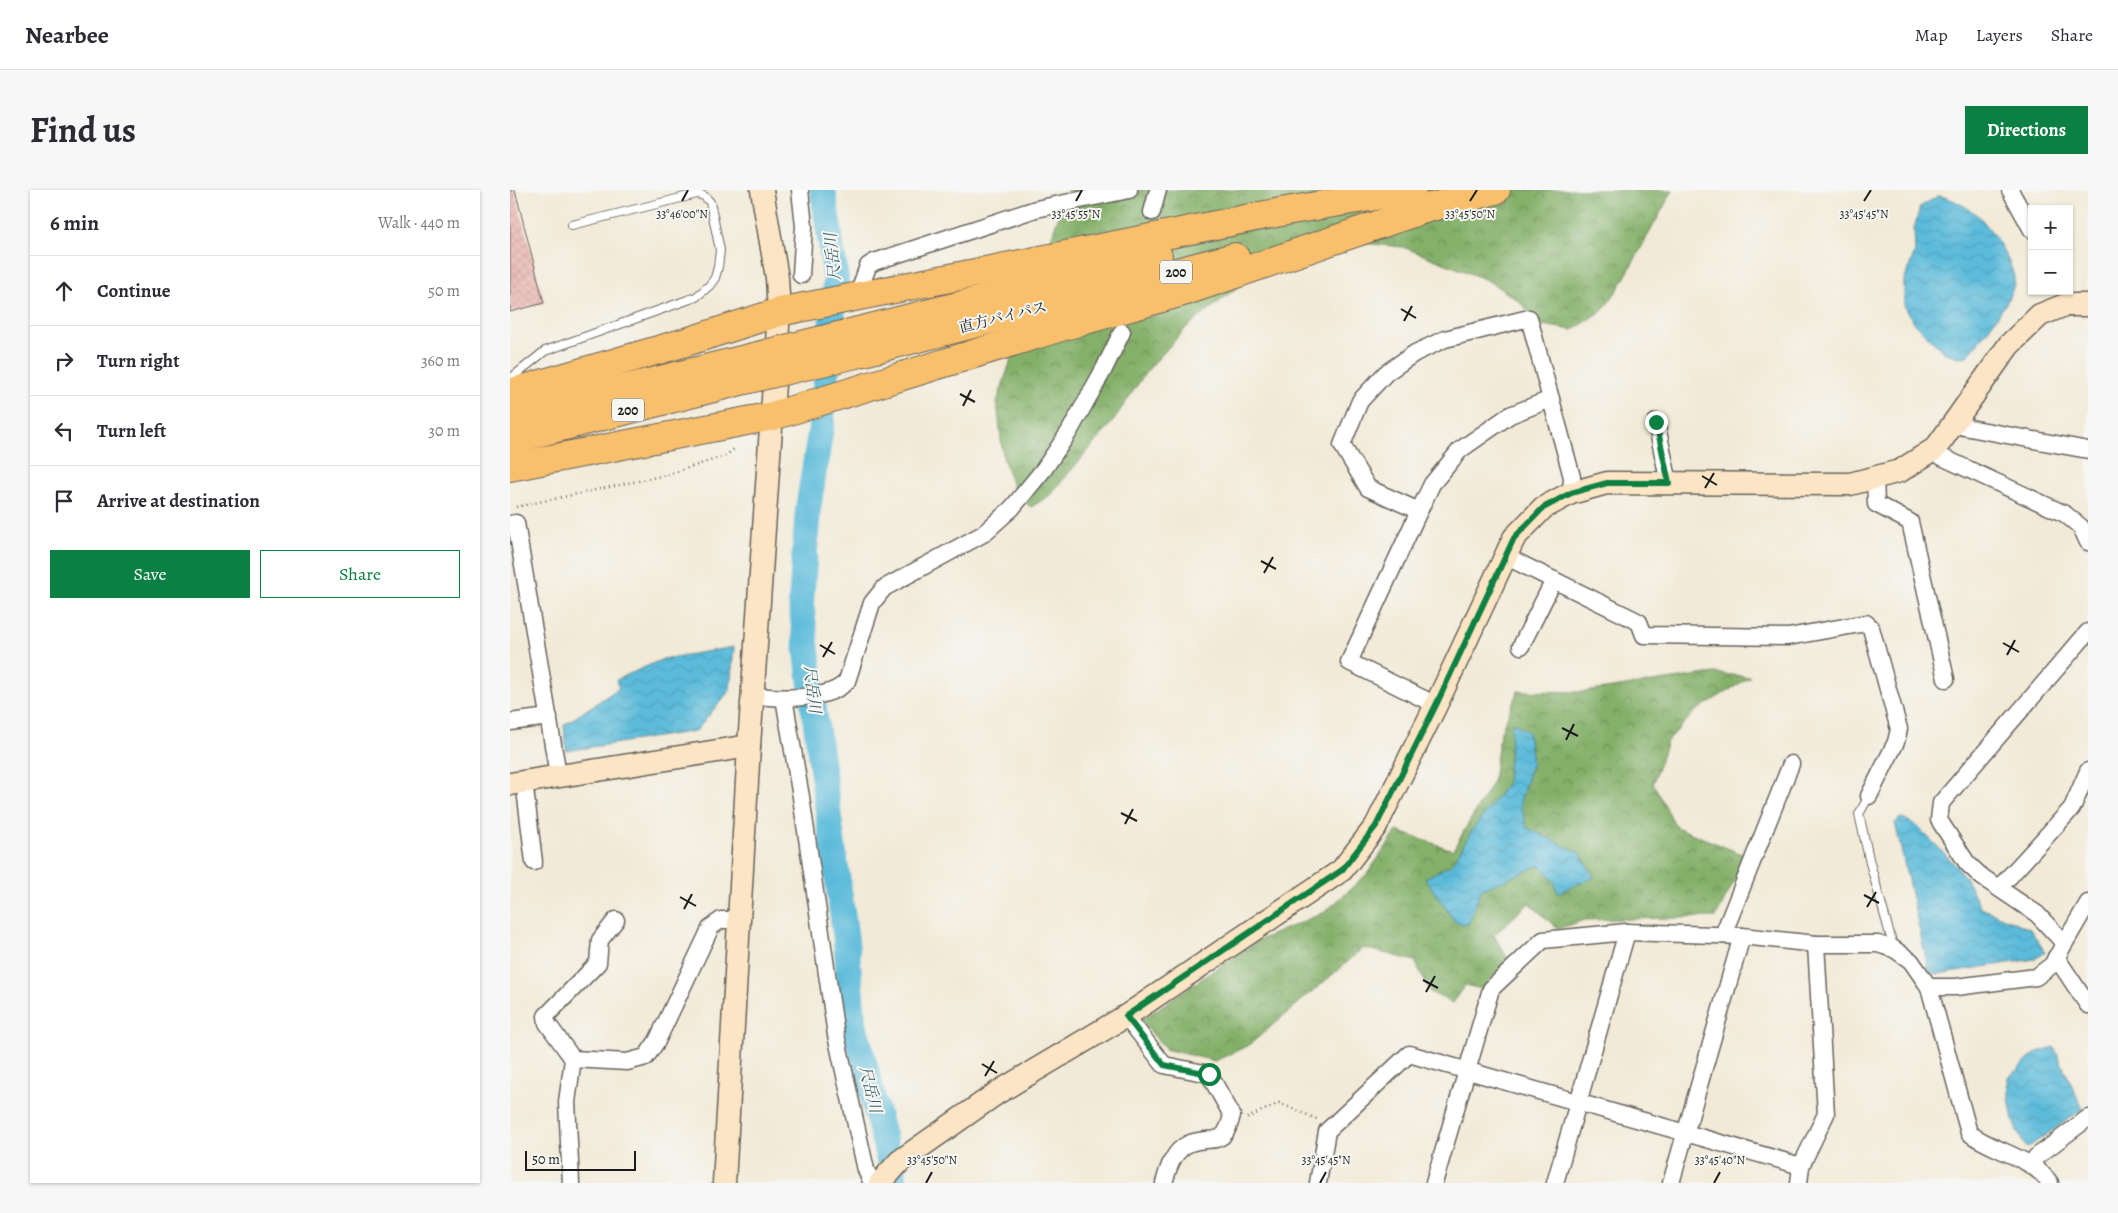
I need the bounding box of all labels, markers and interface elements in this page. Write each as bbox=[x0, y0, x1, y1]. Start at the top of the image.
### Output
text: Nearbee bbox=[25, 19, 109, 51]
text: Map bbox=[1915, 23, 1948, 47]
text: Layers bbox=[1976, 23, 2023, 47]
text: Share bbox=[2051, 23, 2093, 47]
text: Find us bbox=[30, 106, 136, 154]
button: Directions bbox=[1965, 106, 2088, 154]
map controls bbox=[2028, 205, 2073, 295]
button: + bbox=[2028, 205, 2073, 250]
text: 33°46'00"N bbox=[656, 206, 708, 222]
text: 33°45'55"N bbox=[1052, 206, 1101, 222]
text: 33°45'50"N bbox=[1445, 206, 1495, 222]
text: 33°45'45"N bbox=[1839, 206, 1889, 222]
text: 6 min bbox=[50, 209, 99, 237]
text: Walk · 440 m bbox=[378, 212, 460, 234]
water label: 尺岳川 bbox=[819, 230, 846, 282]
button: − bbox=[2028, 250, 2073, 295]
road number: 200 bbox=[1160, 260, 1192, 284]
icon: ahead bbox=[50, 277, 78, 305]
text: Continue bbox=[97, 278, 171, 304]
text: 50 m bbox=[428, 280, 460, 302]
street label: 直方バイパス bbox=[957, 296, 1049, 338]
icon: right bbox=[50, 347, 78, 375]
text: Turn right bbox=[97, 348, 179, 374]
text: 360 m bbox=[421, 350, 460, 372]
road number: 200 bbox=[612, 398, 644, 422]
route end bbox=[1645, 411, 1668, 434]
icon: left bbox=[50, 417, 78, 445]
text: Turn left bbox=[97, 418, 166, 444]
text: 30 m bbox=[428, 420, 460, 442]
icon: arrive bbox=[50, 487, 78, 515]
text: Arrive at destination bbox=[97, 488, 260, 514]
button: Save bbox=[50, 550, 250, 598]
button: Share bbox=[260, 550, 460, 598]
water label: 尺岳川 bbox=[798, 664, 826, 716]
water label: 尺岳川 bbox=[854, 1063, 887, 1117]
route start bbox=[1198, 1063, 1221, 1086]
scale bar bbox=[525, 1148, 636, 1171]
text: 50 m bbox=[532, 1150, 560, 1169]
text: 33°45'50"N bbox=[907, 1152, 957, 1168]
text: 33°45'45"N bbox=[1301, 1152, 1351, 1168]
text: 33°45'40"N bbox=[1695, 1152, 1746, 1168]

